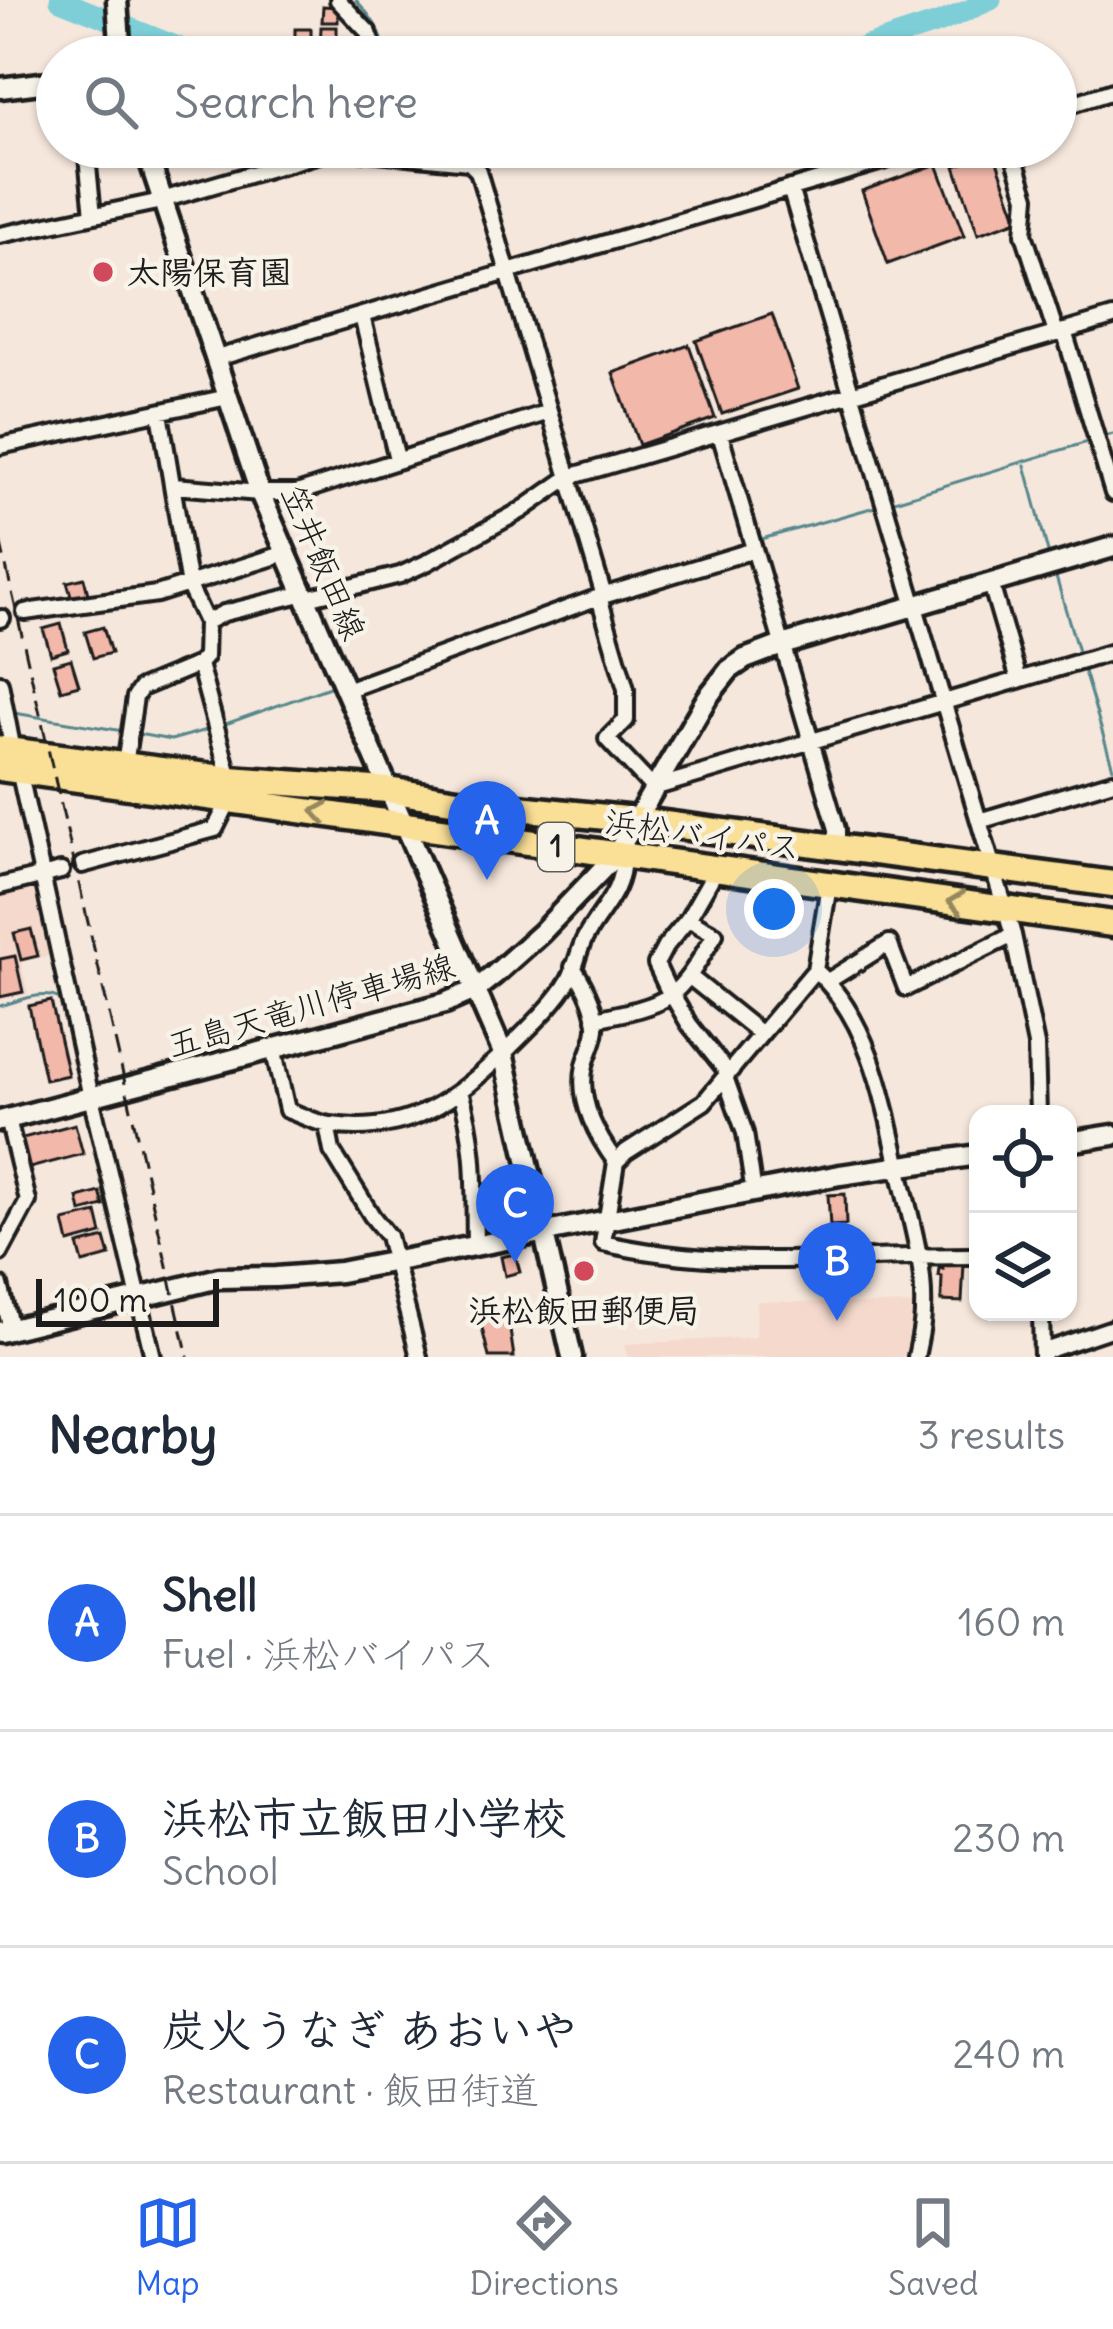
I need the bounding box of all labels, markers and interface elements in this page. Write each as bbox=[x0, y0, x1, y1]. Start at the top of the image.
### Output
search box bbox=[36, 36, 1077, 168]
icon: search bbox=[78, 69, 144, 135]
text: Search here bbox=[174, 74, 418, 130]
place label: 太陽保育園 bbox=[127, 251, 292, 293]
marker: 太陽保育園 bbox=[90, 259, 116, 285]
street label: 笠井飯田線 bbox=[272, 478, 376, 646]
pin: A bbox=[448, 781, 526, 880]
street label: 浜松バイパス bbox=[602, 799, 804, 869]
one-way arrow bbox=[310, 801, 330, 826]
road number: 1 bbox=[538, 823, 574, 871]
your location bbox=[744, 879, 804, 939]
one-way arrow bbox=[946, 890, 965, 916]
street label: 五島天竜川停車場線 bbox=[162, 944, 460, 1066]
map controls bbox=[969, 1105, 1077, 1321]
button: locate bbox=[969, 1105, 1077, 1213]
pin: C bbox=[476, 1164, 554, 1263]
button: layers bbox=[969, 1213, 1077, 1321]
pin: B bbox=[798, 1222, 876, 1321]
marker: 浜松飯田郵便局 bbox=[571, 1258, 597, 1284]
scale bar bbox=[36, 1273, 219, 1326]
text: 100 m bbox=[54, 1279, 147, 1321]
place label: 浜松飯田郵便局 bbox=[469, 1289, 700, 1331]
text: Nearby bbox=[48, 1403, 217, 1467]
text: 3 results bbox=[918, 1411, 1065, 1460]
text: Shell bbox=[162, 1567, 257, 1623]
text: A bbox=[74, 1598, 100, 1647]
text: 160 m bbox=[958, 1598, 1065, 1647]
text: Fuel · 浜松バイパス bbox=[162, 1630, 495, 1679]
text: 浜松市立飯田小学校 bbox=[162, 1790, 567, 1846]
text: B bbox=[74, 1814, 100, 1863]
text: 230 m bbox=[952, 1814, 1065, 1863]
text: School bbox=[162, 1847, 279, 1896]
text: 炭火うなぎ あおいや bbox=[162, 2002, 578, 2058]
text: C bbox=[74, 2030, 100, 2079]
text: 240 m bbox=[953, 2030, 1065, 2079]
text: Restaurant · 飯田街道 bbox=[162, 2066, 539, 2115]
tab: Map bbox=[135, 2190, 201, 2304]
tab: Directions bbox=[470, 2190, 619, 2304]
tab: Saved bbox=[888, 2190, 978, 2304]

